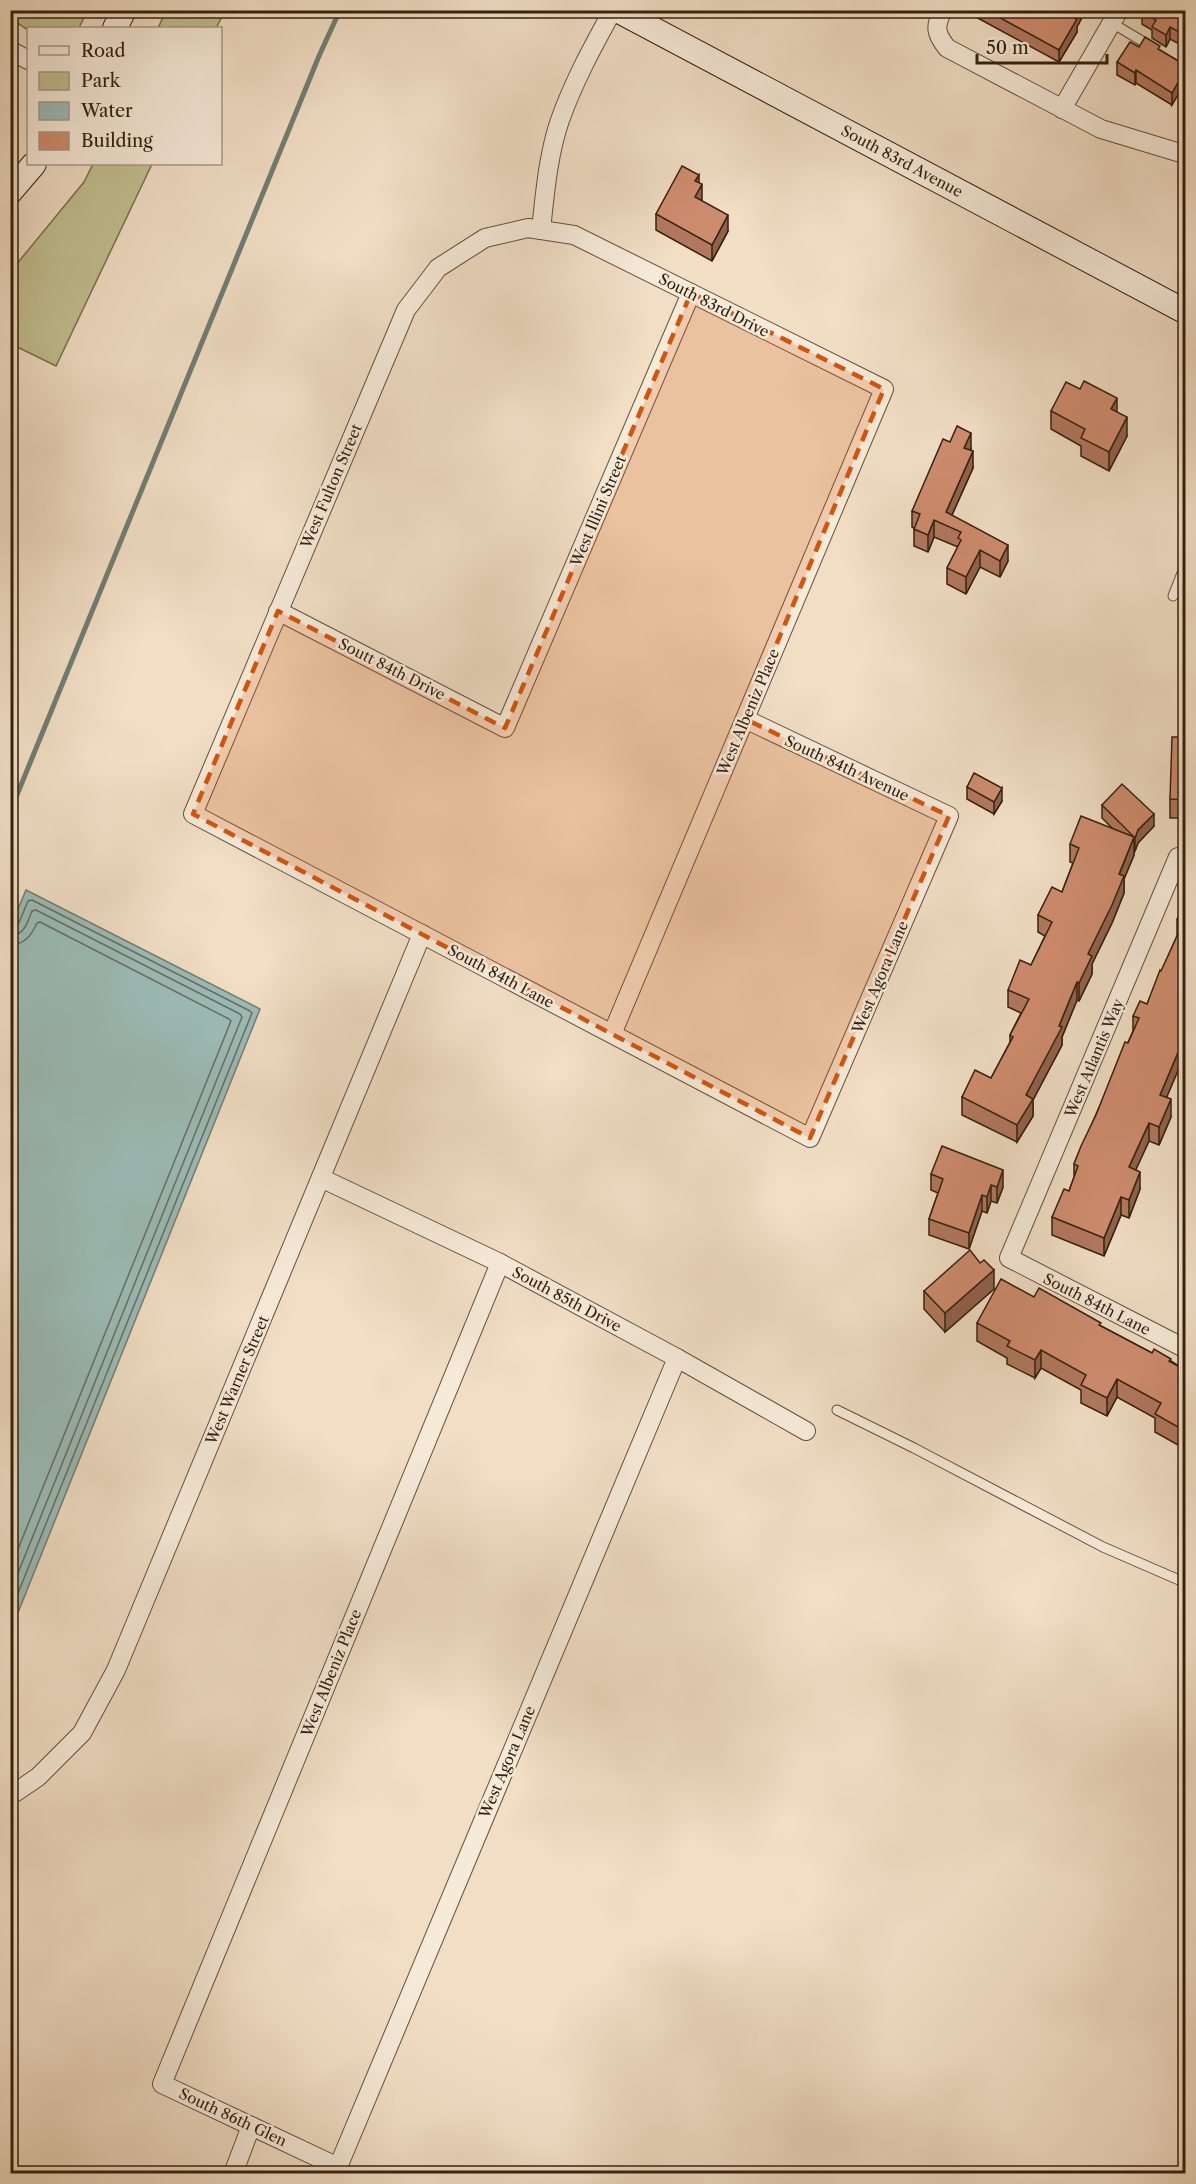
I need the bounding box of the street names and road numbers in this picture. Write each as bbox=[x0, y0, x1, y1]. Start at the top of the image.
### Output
street label: South 83rd Avenue bbox=[838, 121, 966, 201]
street label: South 83rd Drive bbox=[656, 269, 772, 341]
street label: West Fulton Street bbox=[296, 420, 366, 552]
street label: West Illini Street bbox=[566, 452, 630, 570]
street label: Soutt 84th Drive bbox=[335, 634, 449, 704]
street label: West Albeniz Place bbox=[712, 646, 783, 779]
street label: South 84th Avenue bbox=[782, 731, 912, 805]
street label: West Agora Lane bbox=[847, 918, 912, 1037]
street label: South 84th Lane bbox=[444, 940, 558, 1012]
street label: West Atlantis Way bbox=[1060, 995, 1128, 1121]
street label: South 85th Drive bbox=[509, 1262, 625, 1336]
street label: South 84th Lane bbox=[1040, 1269, 1154, 1339]
street label: West Warner Street bbox=[201, 1312, 273, 1448]
street label: West Albeniz Place bbox=[296, 1606, 365, 1741]
street label: West Agora Lane bbox=[474, 1703, 539, 1822]
street label: South 86th Glen bbox=[176, 2084, 290, 2151]

